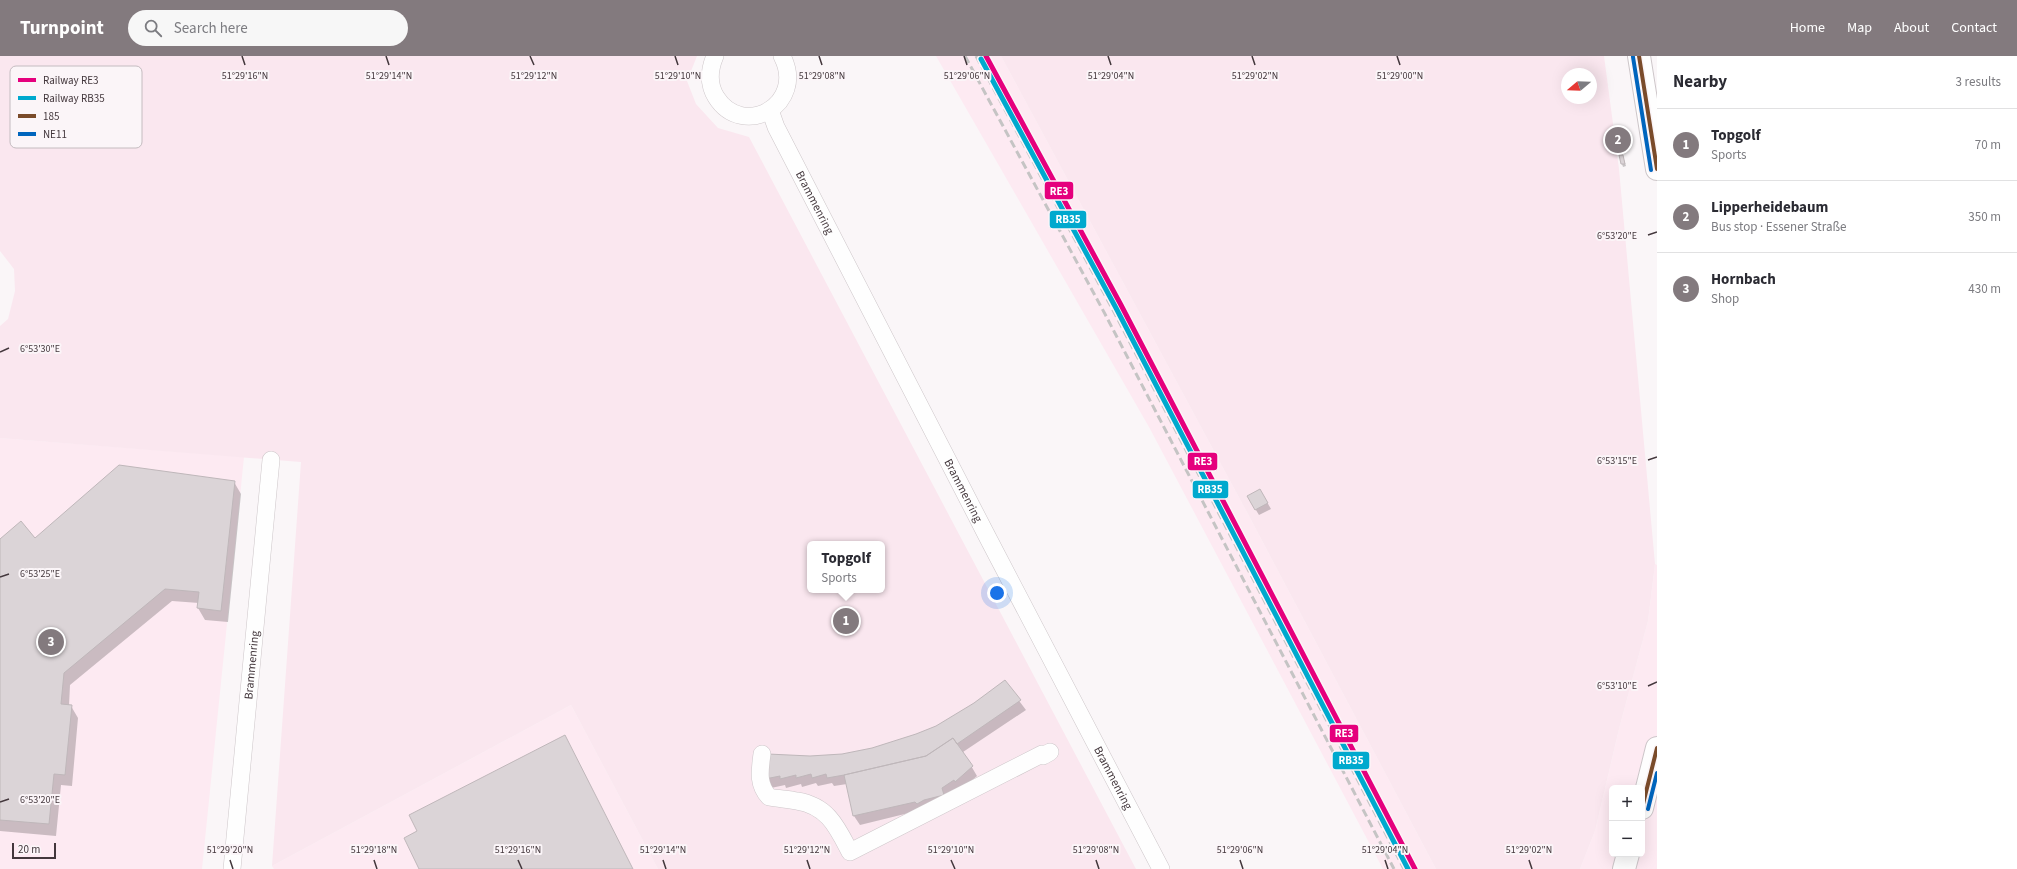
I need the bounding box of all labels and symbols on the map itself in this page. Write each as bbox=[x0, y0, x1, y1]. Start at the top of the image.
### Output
legend bbox=[10, 66, 142, 148]
north arrow bbox=[1561, 68, 1597, 104]
text: 51°29'16"N bbox=[222, 69, 268, 83]
text: 51°29'14"N bbox=[366, 69, 412, 83]
text: 51°29'12"N bbox=[511, 69, 557, 83]
text: 51°29'10"N bbox=[655, 69, 701, 83]
text: 51°29'08"N bbox=[799, 69, 845, 83]
text: 51°29'06"N bbox=[944, 69, 990, 83]
text: 51°29'04"N bbox=[1088, 69, 1134, 83]
text: 51°29'02"N bbox=[1232, 69, 1278, 83]
text: 51°29'00"N bbox=[1377, 69, 1423, 83]
text: Railway RE3 bbox=[43, 73, 98, 88]
text: Railway RB35 bbox=[43, 91, 105, 106]
text: 185 bbox=[43, 109, 59, 124]
pin: 2 bbox=[1605, 125, 1631, 155]
text: NE11 bbox=[43, 127, 67, 142]
street label: Brammenring bbox=[791, 168, 838, 237]
line badge: RE3 bbox=[1044, 181, 1074, 200]
text: RE3 bbox=[1050, 184, 1068, 199]
line badge: RB35 bbox=[1049, 210, 1087, 229]
text: RB35 bbox=[1055, 212, 1081, 227]
text: 6°53'20"E bbox=[1597, 229, 1637, 243]
text: 6°53'30"E bbox=[20, 342, 60, 356]
line badge: RE3 bbox=[1187, 452, 1218, 471]
text: RE3 bbox=[1194, 454, 1212, 469]
text: 6°53'15"E bbox=[1597, 454, 1637, 468]
street label: Brammenring bbox=[940, 456, 986, 525]
line badge: RB35 bbox=[1192, 480, 1229, 499]
text: RB35 bbox=[1197, 482, 1223, 497]
text: 6°53'25"E bbox=[20, 567, 60, 581]
your location bbox=[987, 583, 1007, 603]
pin: 1 bbox=[833, 606, 859, 636]
pin: 3 bbox=[38, 627, 64, 657]
street label: Brammenring bbox=[240, 630, 264, 700]
text: 6°53'10"E bbox=[1597, 679, 1637, 693]
line badge: RE3 bbox=[1329, 724, 1359, 743]
text: RE3 bbox=[1335, 726, 1353, 741]
street label: Brammenring bbox=[1089, 743, 1136, 813]
line badge: RB35 bbox=[1332, 751, 1370, 770]
text: RB35 bbox=[1338, 753, 1364, 768]
text: 6°53'20"E bbox=[20, 793, 60, 807]
scale bar bbox=[12, 841, 56, 860]
text: 51°29'20"N bbox=[207, 843, 253, 857]
text: 51°29'18"N bbox=[351, 843, 397, 857]
text: 51°29'16"N bbox=[495, 843, 541, 857]
text: 51°29'14"N bbox=[640, 843, 686, 857]
text: 51°29'12"N bbox=[784, 843, 830, 857]
text: 51°29'10"N bbox=[928, 843, 974, 857]
text: 51°29'08"N bbox=[1073, 843, 1119, 857]
text: 51°29'06"N bbox=[1217, 843, 1263, 857]
text: 51°29'04"N bbox=[1362, 843, 1408, 857]
text: 51°29'02"N bbox=[1506, 843, 1552, 857]

